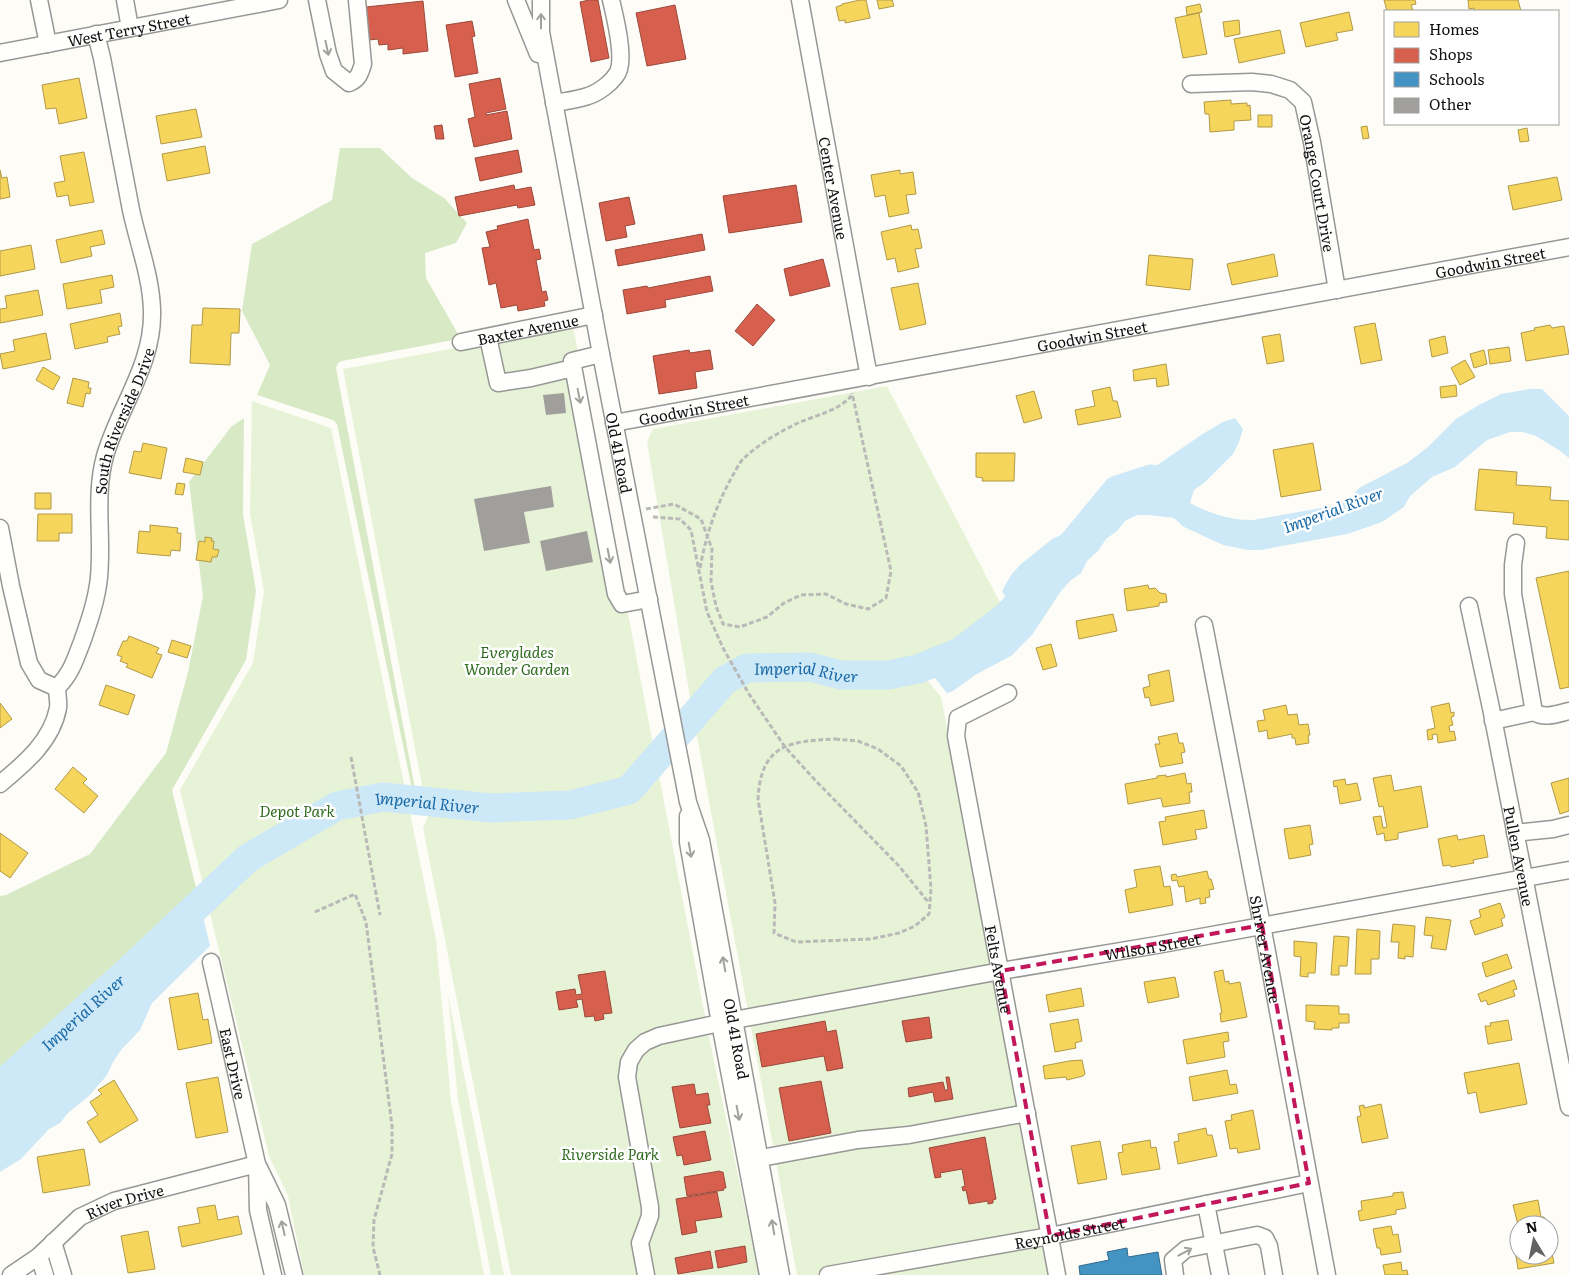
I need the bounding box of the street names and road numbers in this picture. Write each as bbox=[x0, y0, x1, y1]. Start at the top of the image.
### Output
street label: West Terry Street bbox=[65, 6, 192, 51]
street label: Orange Court Drive bbox=[1295, 112, 1342, 254]
street label: Center Avenue bbox=[814, 135, 855, 241]
street label: Goodwin Street bbox=[1433, 240, 1547, 283]
street label: Baxter Avenue bbox=[475, 307, 581, 350]
street label: Goodwin Street bbox=[1035, 313, 1149, 356]
street label: South Riverside Drive bbox=[88, 345, 159, 495]
street label: Goodwin Street bbox=[637, 387, 751, 430]
street label: Old 41 Road bbox=[601, 410, 639, 495]
street label: Pullen Avenue bbox=[1499, 804, 1541, 908]
street label: Shriver Avenue bbox=[1245, 893, 1288, 1005]
street label: Felts Avenue bbox=[980, 923, 1019, 1015]
street label: Wilson Street bbox=[1102, 926, 1202, 965]
street label: Old 41 Road bbox=[719, 996, 756, 1081]
street label: East Drive bbox=[215, 1025, 253, 1102]
street label: River Drive bbox=[81, 1177, 166, 1224]
street label: Reynolds Street bbox=[1012, 1210, 1126, 1254]

